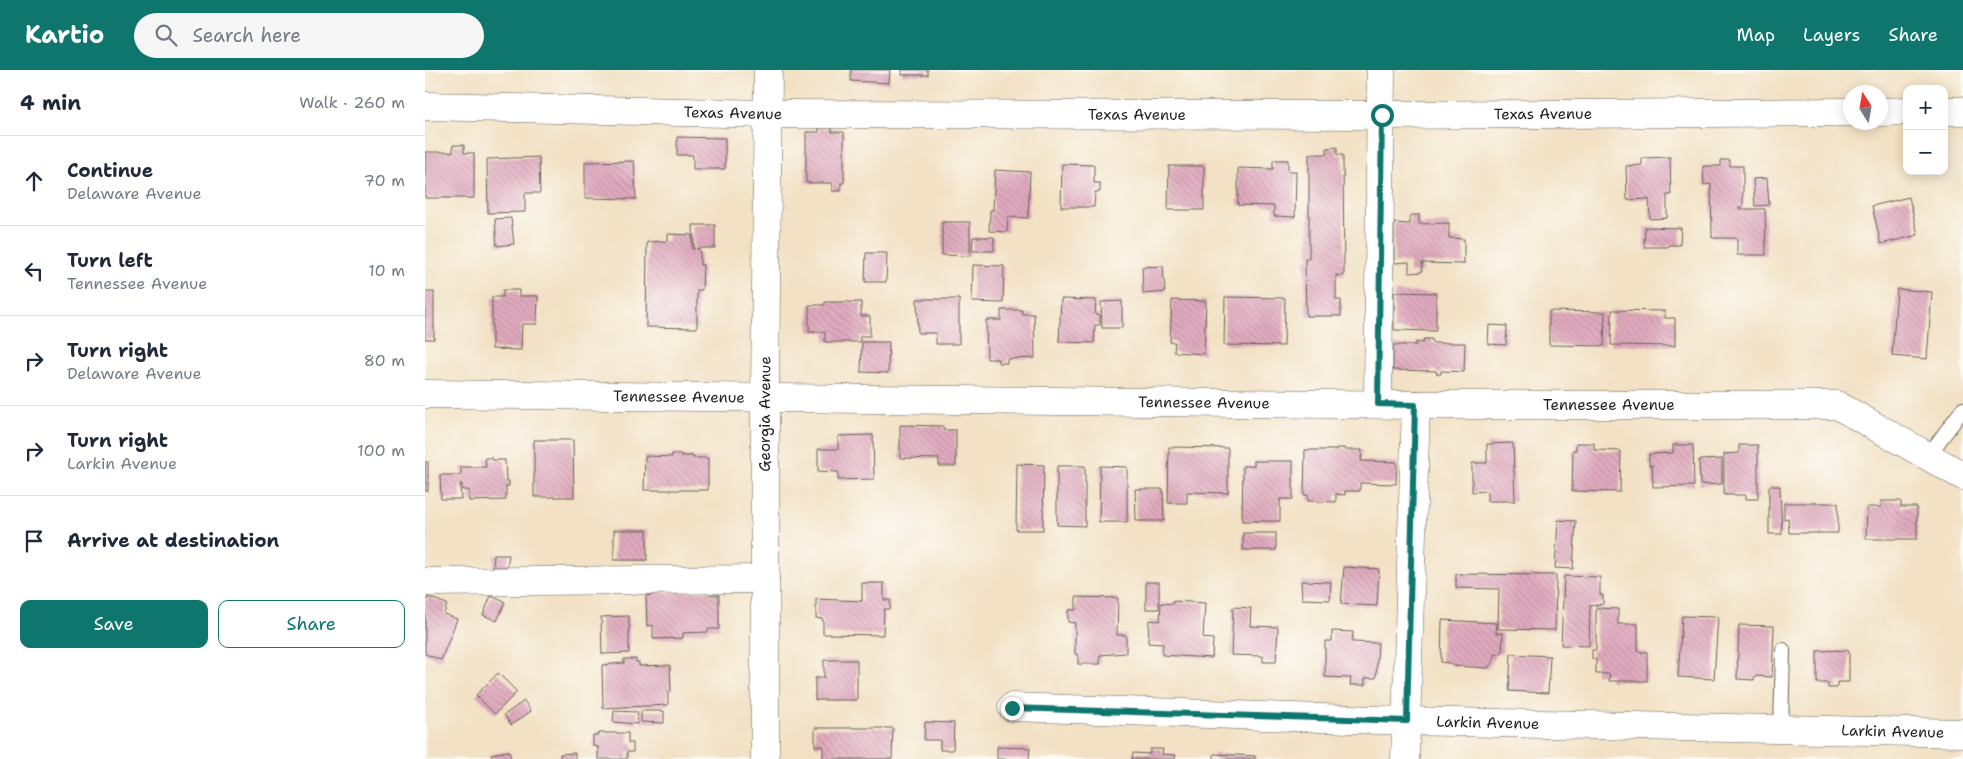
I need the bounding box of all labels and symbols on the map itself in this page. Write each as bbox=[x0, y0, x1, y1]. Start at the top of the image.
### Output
north arrow bbox=[1843, 85, 1888, 130]
street label: Texas Avenue bbox=[683, 102, 782, 124]
route start bbox=[1371, 104, 1394, 127]
street label: Texas Avenue bbox=[1494, 104, 1592, 124]
street label: Texas Avenue bbox=[1088, 105, 1186, 125]
street label: Georgia Avenue bbox=[755, 356, 775, 472]
street label: Tennessee Avenue bbox=[613, 386, 745, 408]
street label: Tennessee Avenue bbox=[1138, 392, 1270, 413]
street label: Tennessee Avenue bbox=[1543, 395, 1675, 415]
route end bbox=[1001, 697, 1024, 720]
street label: Larkin Avenue bbox=[1436, 712, 1540, 734]
street label: Larkin Avenue bbox=[1841, 720, 1944, 743]

